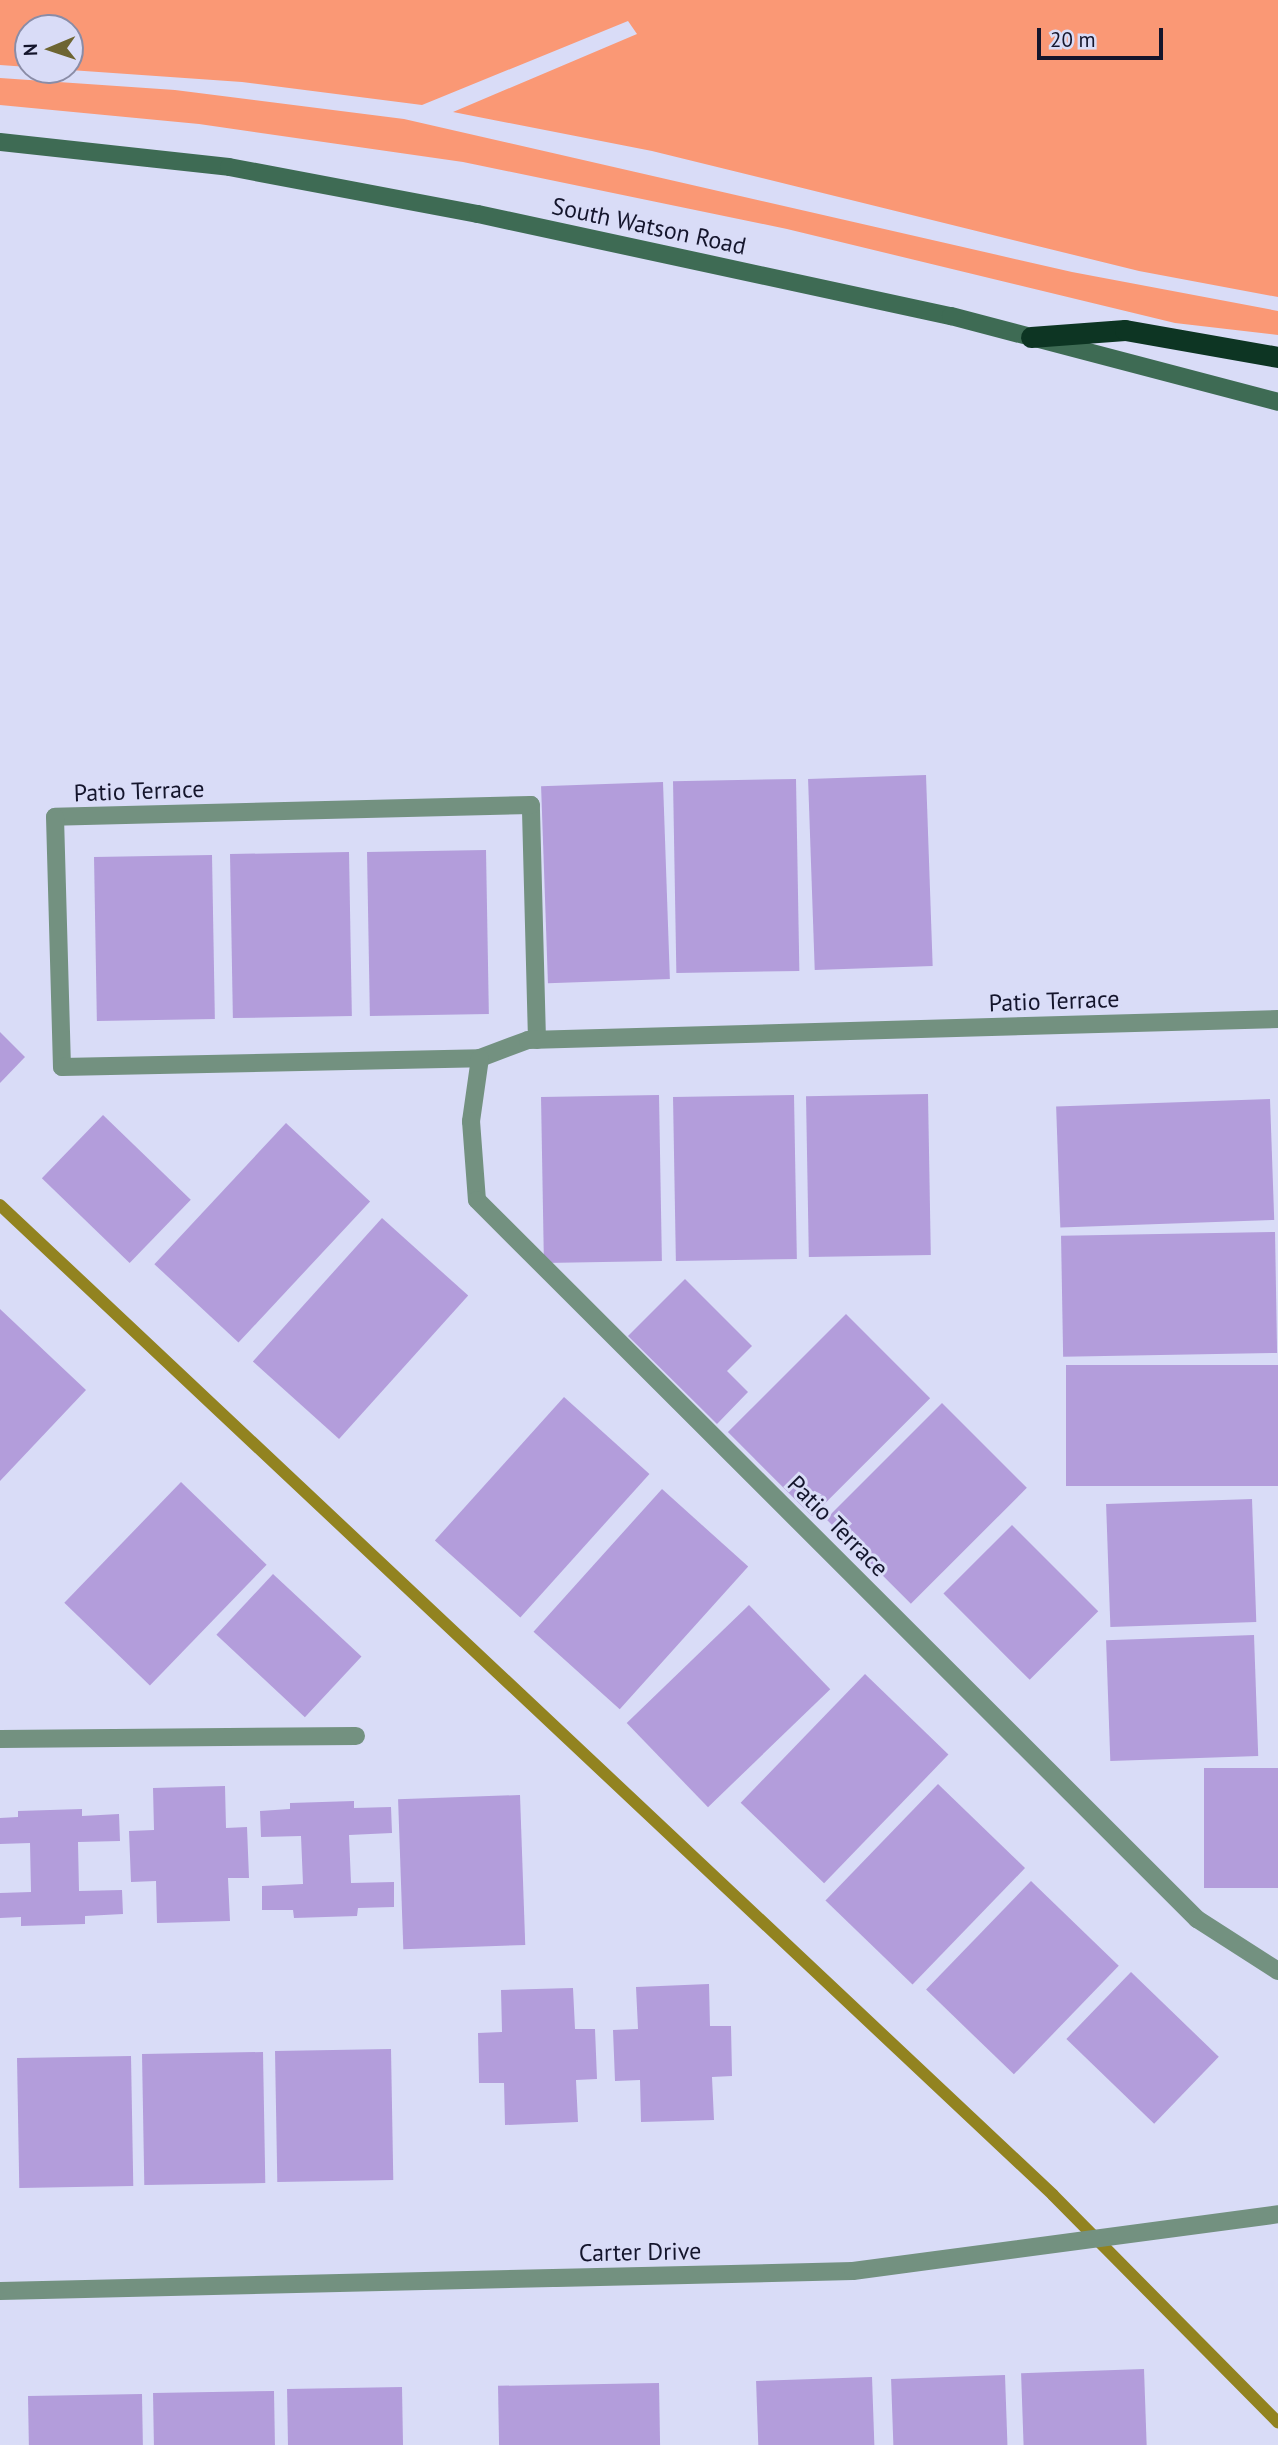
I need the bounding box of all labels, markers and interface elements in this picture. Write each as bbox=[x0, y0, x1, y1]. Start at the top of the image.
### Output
north arrow bbox=[14, 14, 84, 84]
scale bar bbox=[1040, 14, 1166, 58]
text: 20 m bbox=[1050, 26, 1096, 53]
text: N bbox=[18, 43, 42, 56]
street label: South Watson Road bbox=[549, 191, 749, 261]
street label: Patio Terrace bbox=[73, 774, 205, 808]
street label: Patio Terrace bbox=[988, 984, 1120, 1018]
street label: Patio Terrace bbox=[781, 1469, 895, 1583]
street label: Carter Drive bbox=[579, 2237, 701, 2267]

